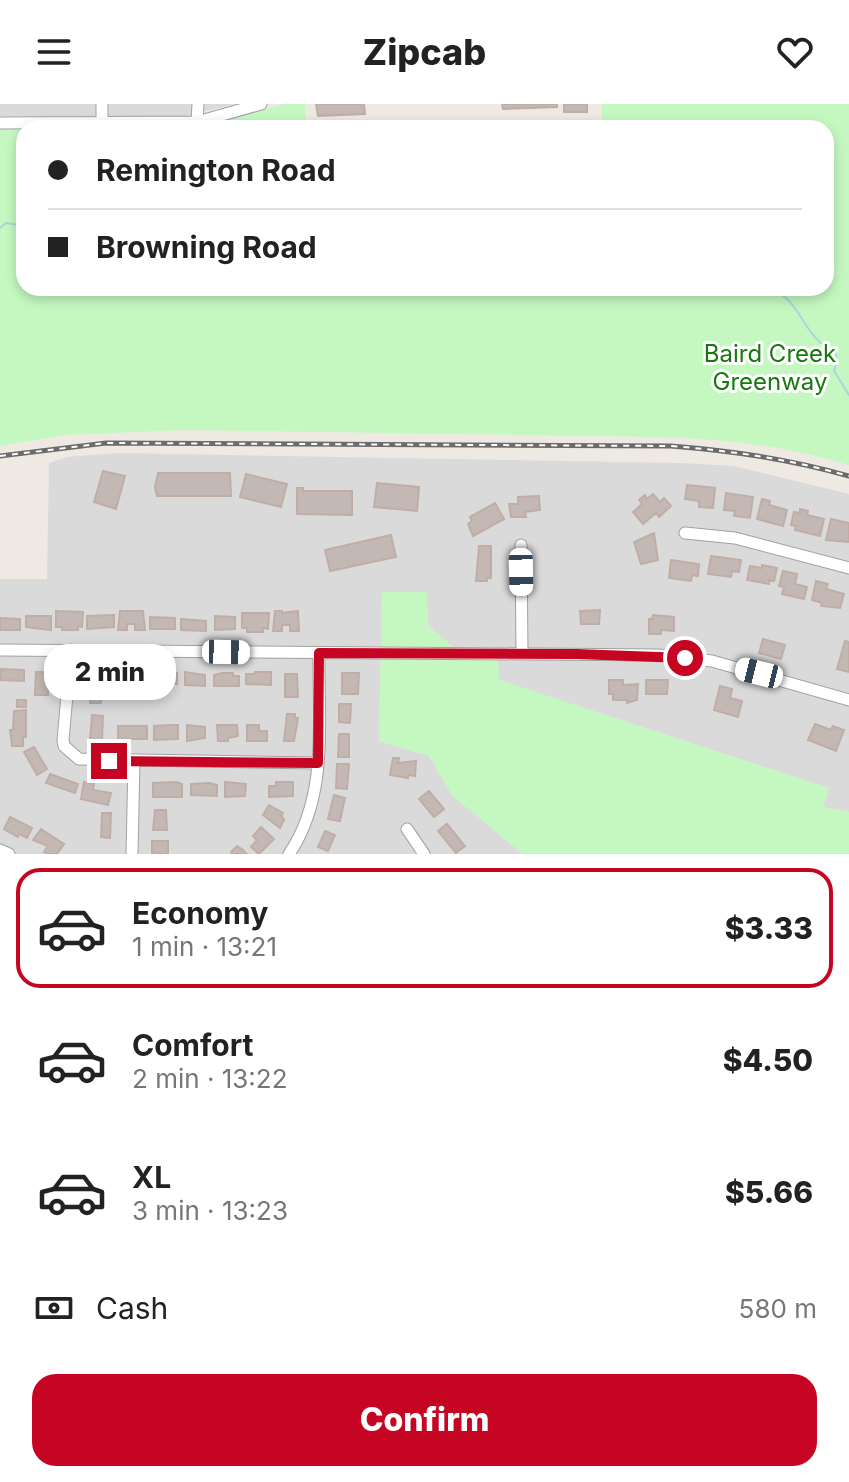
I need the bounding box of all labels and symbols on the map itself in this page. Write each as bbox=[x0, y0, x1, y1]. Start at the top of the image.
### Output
park label: Baird Creek Greenway bbox=[704, 339, 836, 396]
car bbox=[509, 548, 533, 596]
car bbox=[202, 640, 250, 664]
route start bbox=[667, 640, 703, 676]
callout: 2 min bbox=[43, 645, 175, 701]
car bbox=[733, 656, 785, 690]
route end bbox=[91, 743, 127, 779]

